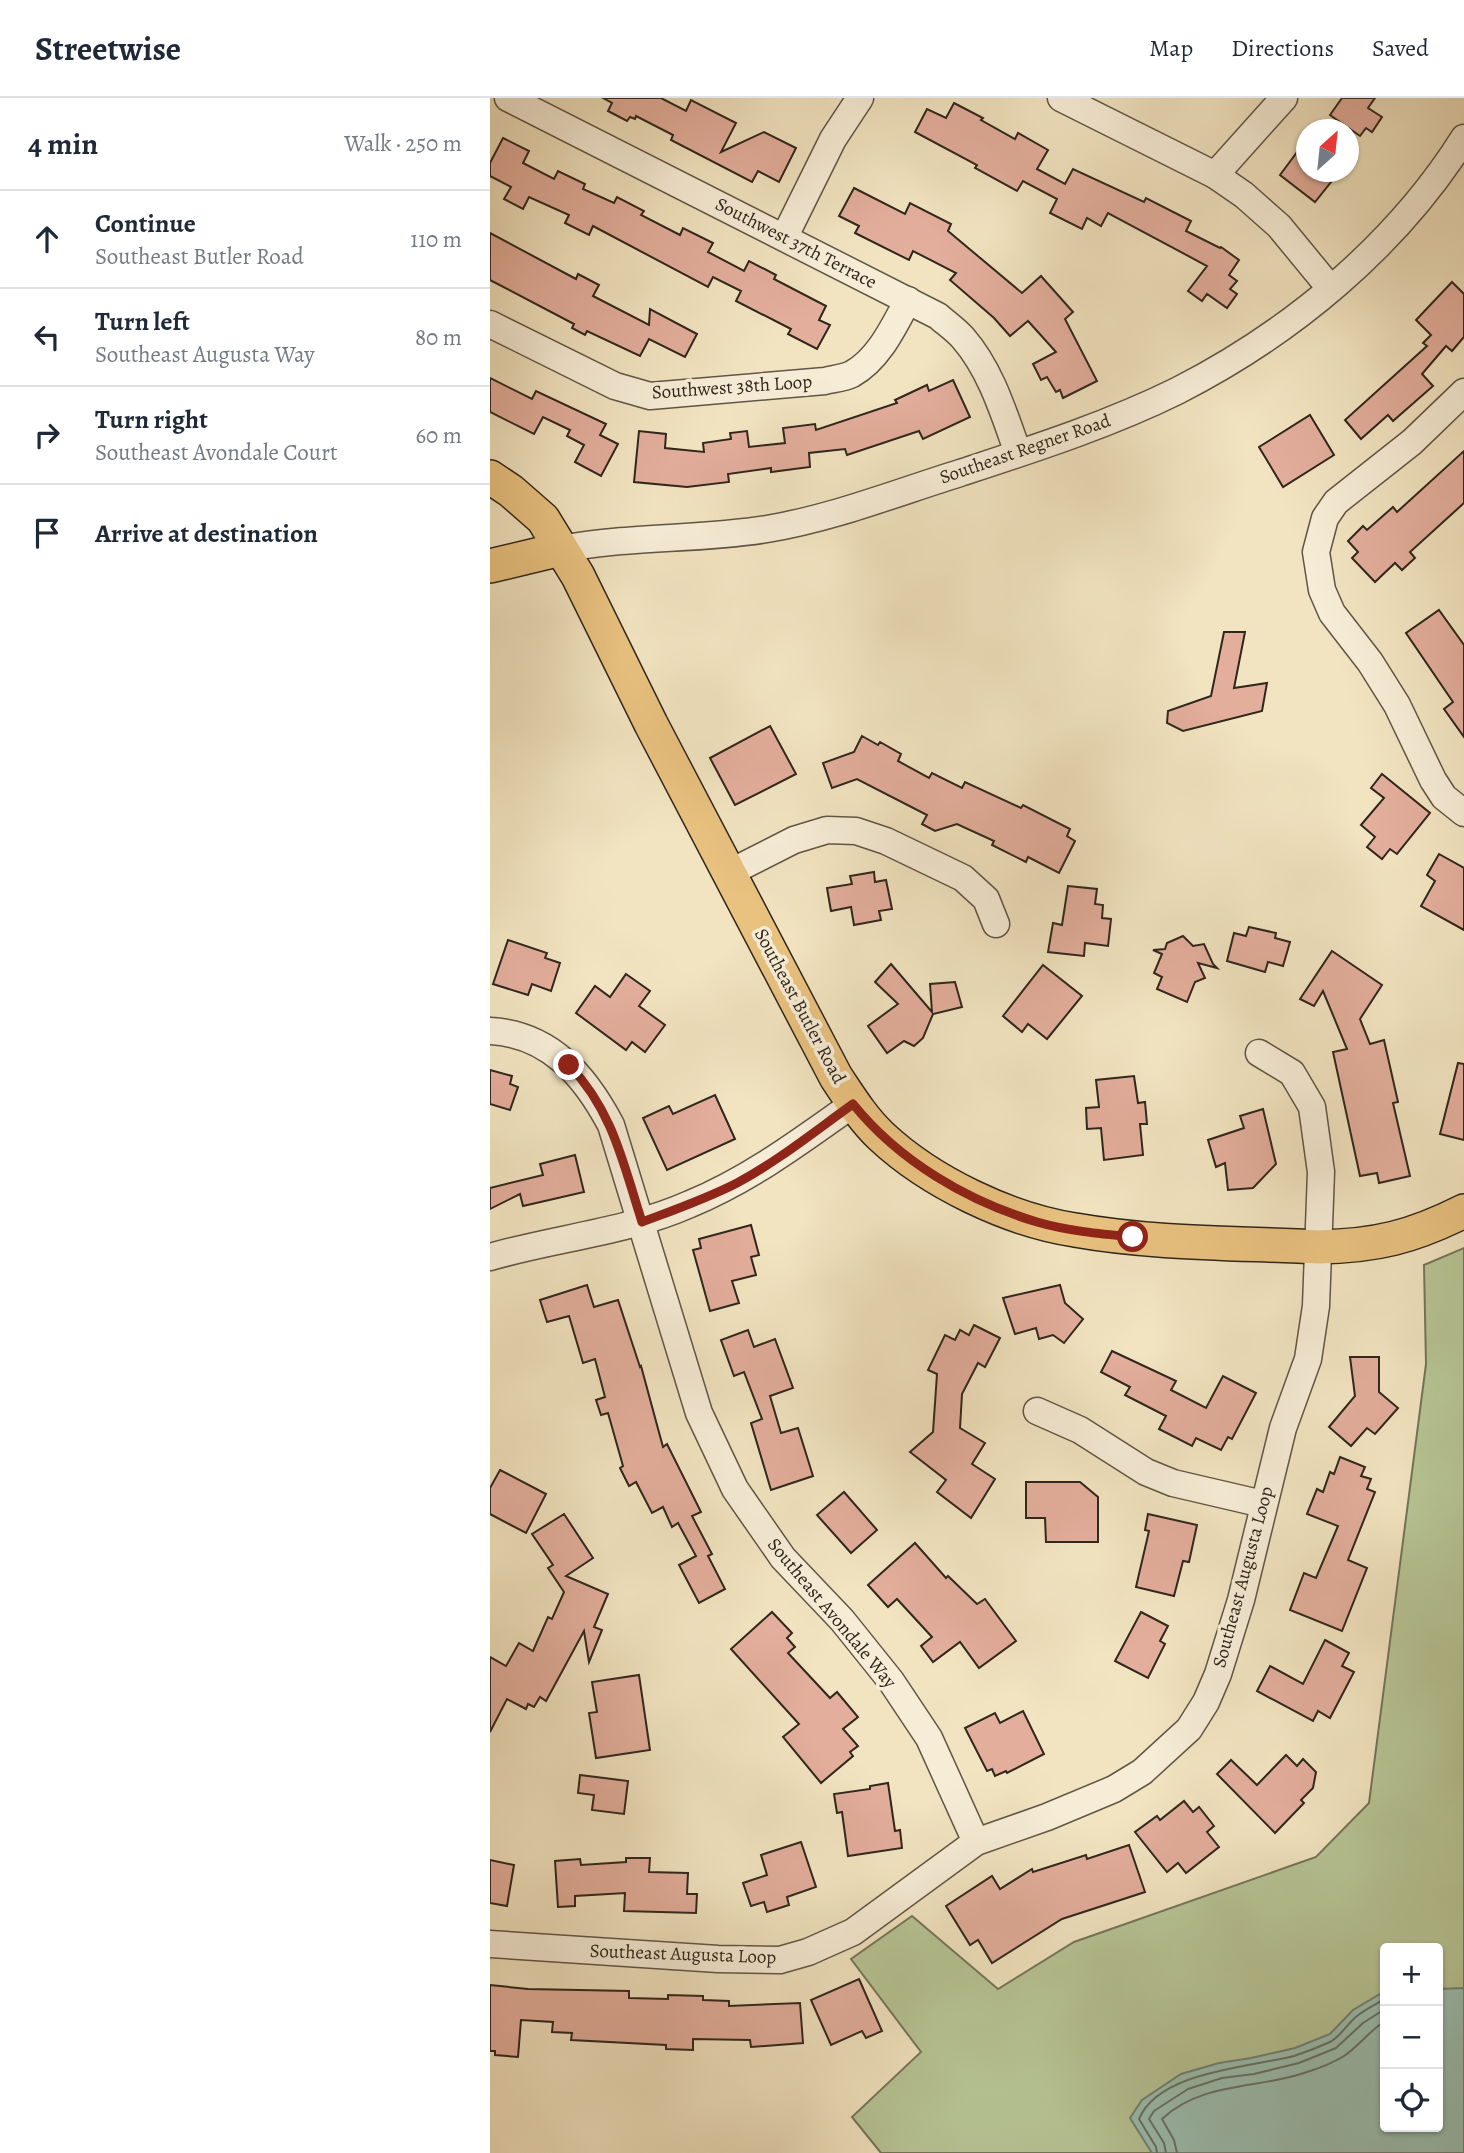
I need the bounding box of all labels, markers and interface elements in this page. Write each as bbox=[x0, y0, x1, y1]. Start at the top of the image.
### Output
text: Streetwise bbox=[35, 26, 181, 71]
text: Map bbox=[1149, 32, 1193, 64]
text: Directions bbox=[1231, 32, 1334, 64]
text: Saved bbox=[1372, 32, 1429, 64]
north arrow bbox=[1296, 119, 1359, 182]
text: 4 min bbox=[28, 124, 98, 164]
text: Walk · 250 m bbox=[344, 128, 462, 159]
street label: Southwest 37th Terrace bbox=[711, 191, 881, 295]
text: Continue bbox=[95, 206, 196, 241]
icon: ahead bbox=[28, 220, 66, 258]
text: 110 m bbox=[410, 224, 462, 255]
text: Southeast Butler Road bbox=[95, 241, 304, 272]
text: Turn left bbox=[95, 304, 190, 339]
icon: left bbox=[28, 318, 66, 356]
text: 80 m bbox=[415, 322, 462, 353]
text: Southeast Augusta Way bbox=[95, 339, 315, 370]
street label: Southwest 38th Loop bbox=[651, 368, 813, 406]
text: Turn right bbox=[95, 402, 208, 437]
street label: Southeast Regner Road bbox=[936, 407, 1115, 490]
icon: right bbox=[28, 416, 66, 454]
text: 60 m bbox=[415, 420, 462, 451]
text: Southeast Avondale Court bbox=[95, 437, 338, 468]
icon: arrive bbox=[28, 514, 66, 552]
text: Arrive at destination bbox=[95, 516, 318, 551]
street label: Southeast Butler Road bbox=[748, 924, 852, 1089]
route end bbox=[553, 1049, 584, 1080]
route start bbox=[1117, 1221, 1148, 1252]
street label: Southeast Augusta Loop bbox=[1206, 1483, 1280, 1671]
street label: Southeast Avondale Way bbox=[761, 1532, 903, 1694]
street label: Southeast Augusta Loop bbox=[589, 1938, 777, 1970]
map controls bbox=[1380, 1943, 1443, 2132]
button: + bbox=[1380, 1943, 1443, 2006]
button: − bbox=[1380, 2006, 1443, 2069]
button: locate bbox=[1380, 2069, 1443, 2132]

